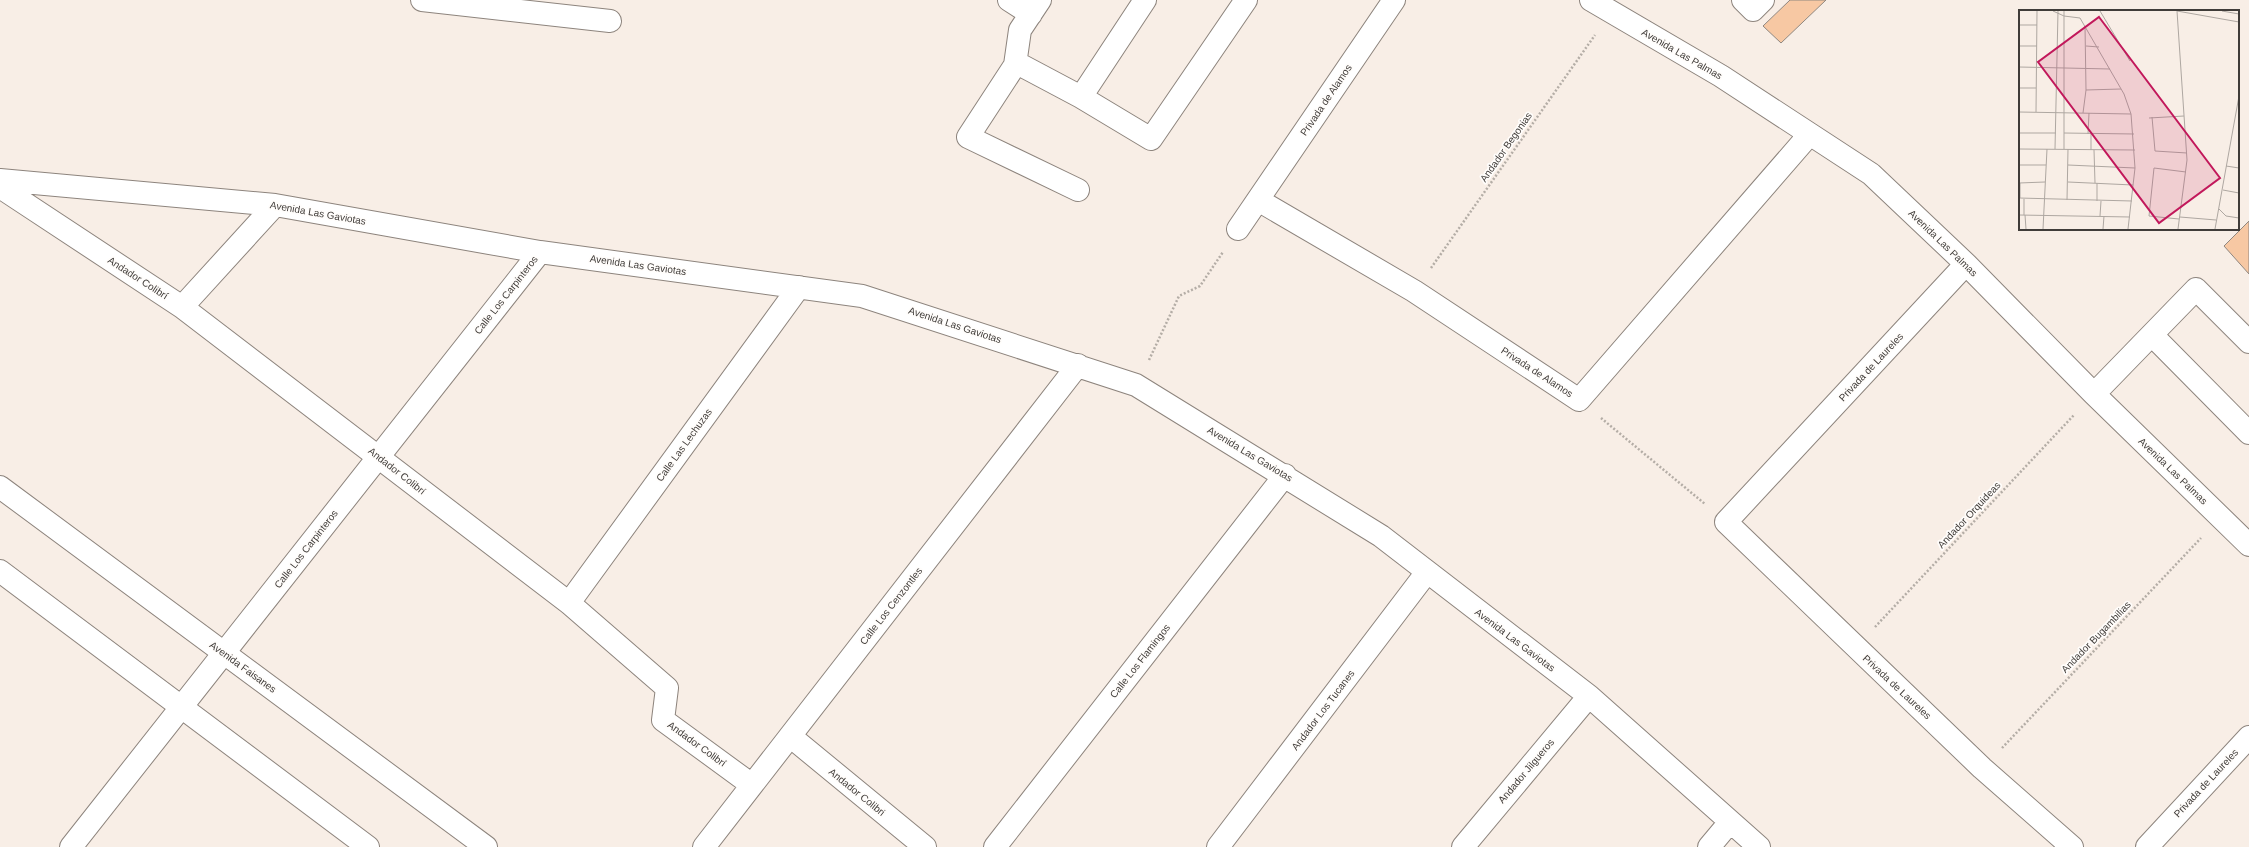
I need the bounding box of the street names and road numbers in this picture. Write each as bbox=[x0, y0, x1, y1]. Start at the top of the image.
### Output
street label: Avenida Las Palmas bbox=[1640, 26, 1724, 82]
street label: Privada de Alamos bbox=[1298, 62, 1354, 138]
street label: Andador Begonias bbox=[1478, 110, 1534, 184]
street label: Avenida Las Gaviotas bbox=[269, 199, 367, 227]
street label: Avenida Las Palmas bbox=[1906, 207, 1980, 279]
street label: Avenida Las Gaviotas bbox=[589, 253, 687, 277]
street label: Andador Colibrí bbox=[106, 254, 170, 302]
street label: Calle Los Carpinteros bbox=[472, 254, 540, 336]
street label: Avenida Las Gaviotas bbox=[907, 305, 1003, 345]
street label: Privada de Laureles bbox=[1837, 331, 1905, 403]
street label: Privada de Alamos bbox=[1499, 345, 1575, 399]
street label: Calle Las Lechuzas bbox=[654, 406, 714, 484]
street label: Avenida Las Gaviotas bbox=[1206, 424, 1294, 484]
street label: Avenida Las Palmas bbox=[2136, 435, 2210, 507]
street label: Andador Colibrí bbox=[366, 445, 428, 497]
street label: Andador Orquideas bbox=[1935, 480, 2003, 550]
street label: Calle Los Carpinteros bbox=[272, 508, 340, 590]
street label: Calle Los Cenzontles bbox=[858, 565, 924, 647]
street label: Andador Bugambilias bbox=[2059, 599, 2133, 675]
street label: Avenida Las Gaviotas bbox=[1473, 606, 1557, 674]
street label: Calle Los Flamingos bbox=[1108, 622, 1172, 700]
street label: Avenida Faisanes bbox=[208, 639, 278, 695]
street label: Privada de Laureles bbox=[1861, 653, 1933, 721]
street label: Andador Los Tucanes bbox=[1289, 668, 1357, 752]
street label: Andador Colibrí bbox=[666, 719, 729, 769]
street label: Andador Jilgueros bbox=[1496, 737, 1556, 805]
street label: Privada de Laureles bbox=[2172, 747, 2240, 819]
street label: Andador Colibri bbox=[827, 766, 887, 818]

